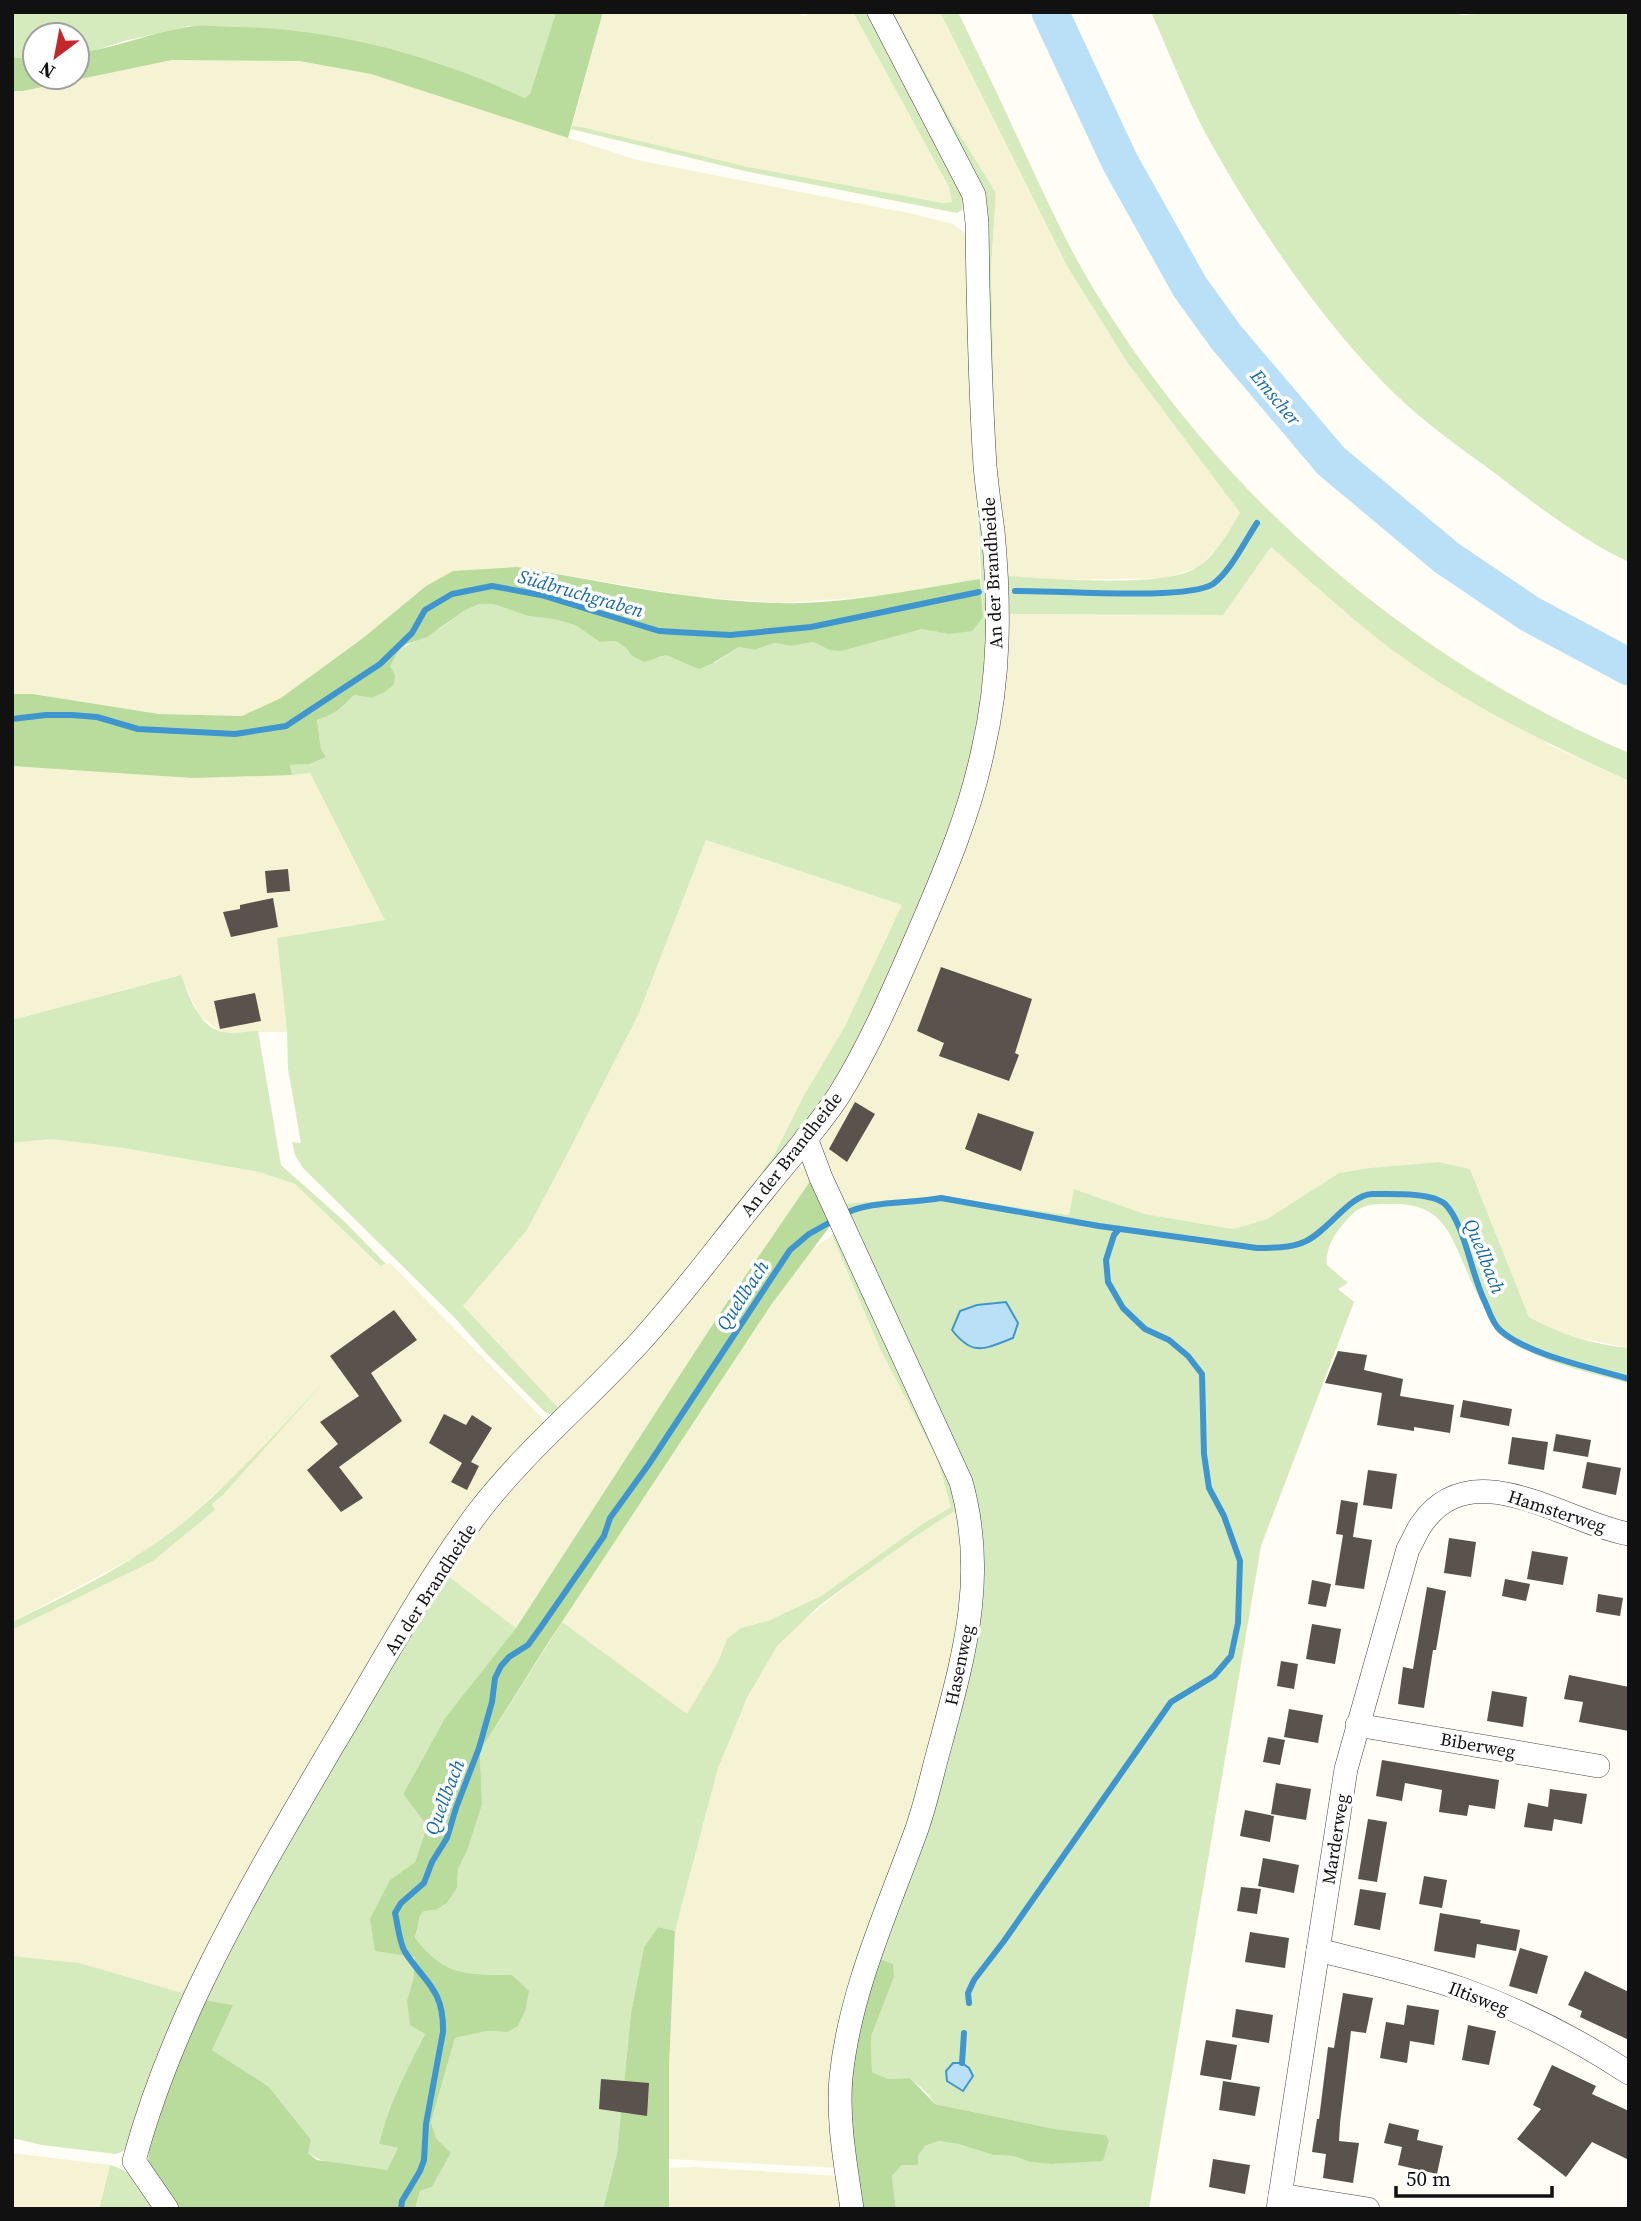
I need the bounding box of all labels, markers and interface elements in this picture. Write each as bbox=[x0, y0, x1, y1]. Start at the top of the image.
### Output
north arrow bbox=[21, 21, 91, 91]
text: N bbox=[34, 56, 60, 85]
water label: Emscher bbox=[1244, 363, 1308, 432]
street label: An der Brandheide bbox=[976, 496, 1008, 650]
water label: Südbruchgraben bbox=[515, 563, 647, 623]
street label: An der Brandheide bbox=[734, 1086, 848, 1222]
water label: Quellbach bbox=[1458, 1215, 1512, 1298]
water label: Quellbach bbox=[710, 1254, 775, 1335]
street label: Hamsterweg bbox=[1505, 1483, 1609, 1539]
street label: An der Brandheide bbox=[378, 1518, 482, 1660]
street label: Hasenweg bbox=[938, 1622, 980, 1708]
street label: Biberweg bbox=[1438, 1726, 1518, 1764]
water label: Quellbach bbox=[418, 1755, 470, 1838]
street label: Marderweg bbox=[1315, 1792, 1355, 1886]
street label: Iltisweg bbox=[1445, 1975, 1513, 2021]
scale bar bbox=[1396, 2154, 1552, 2198]
text: 50 m bbox=[1406, 2164, 1451, 2193]

